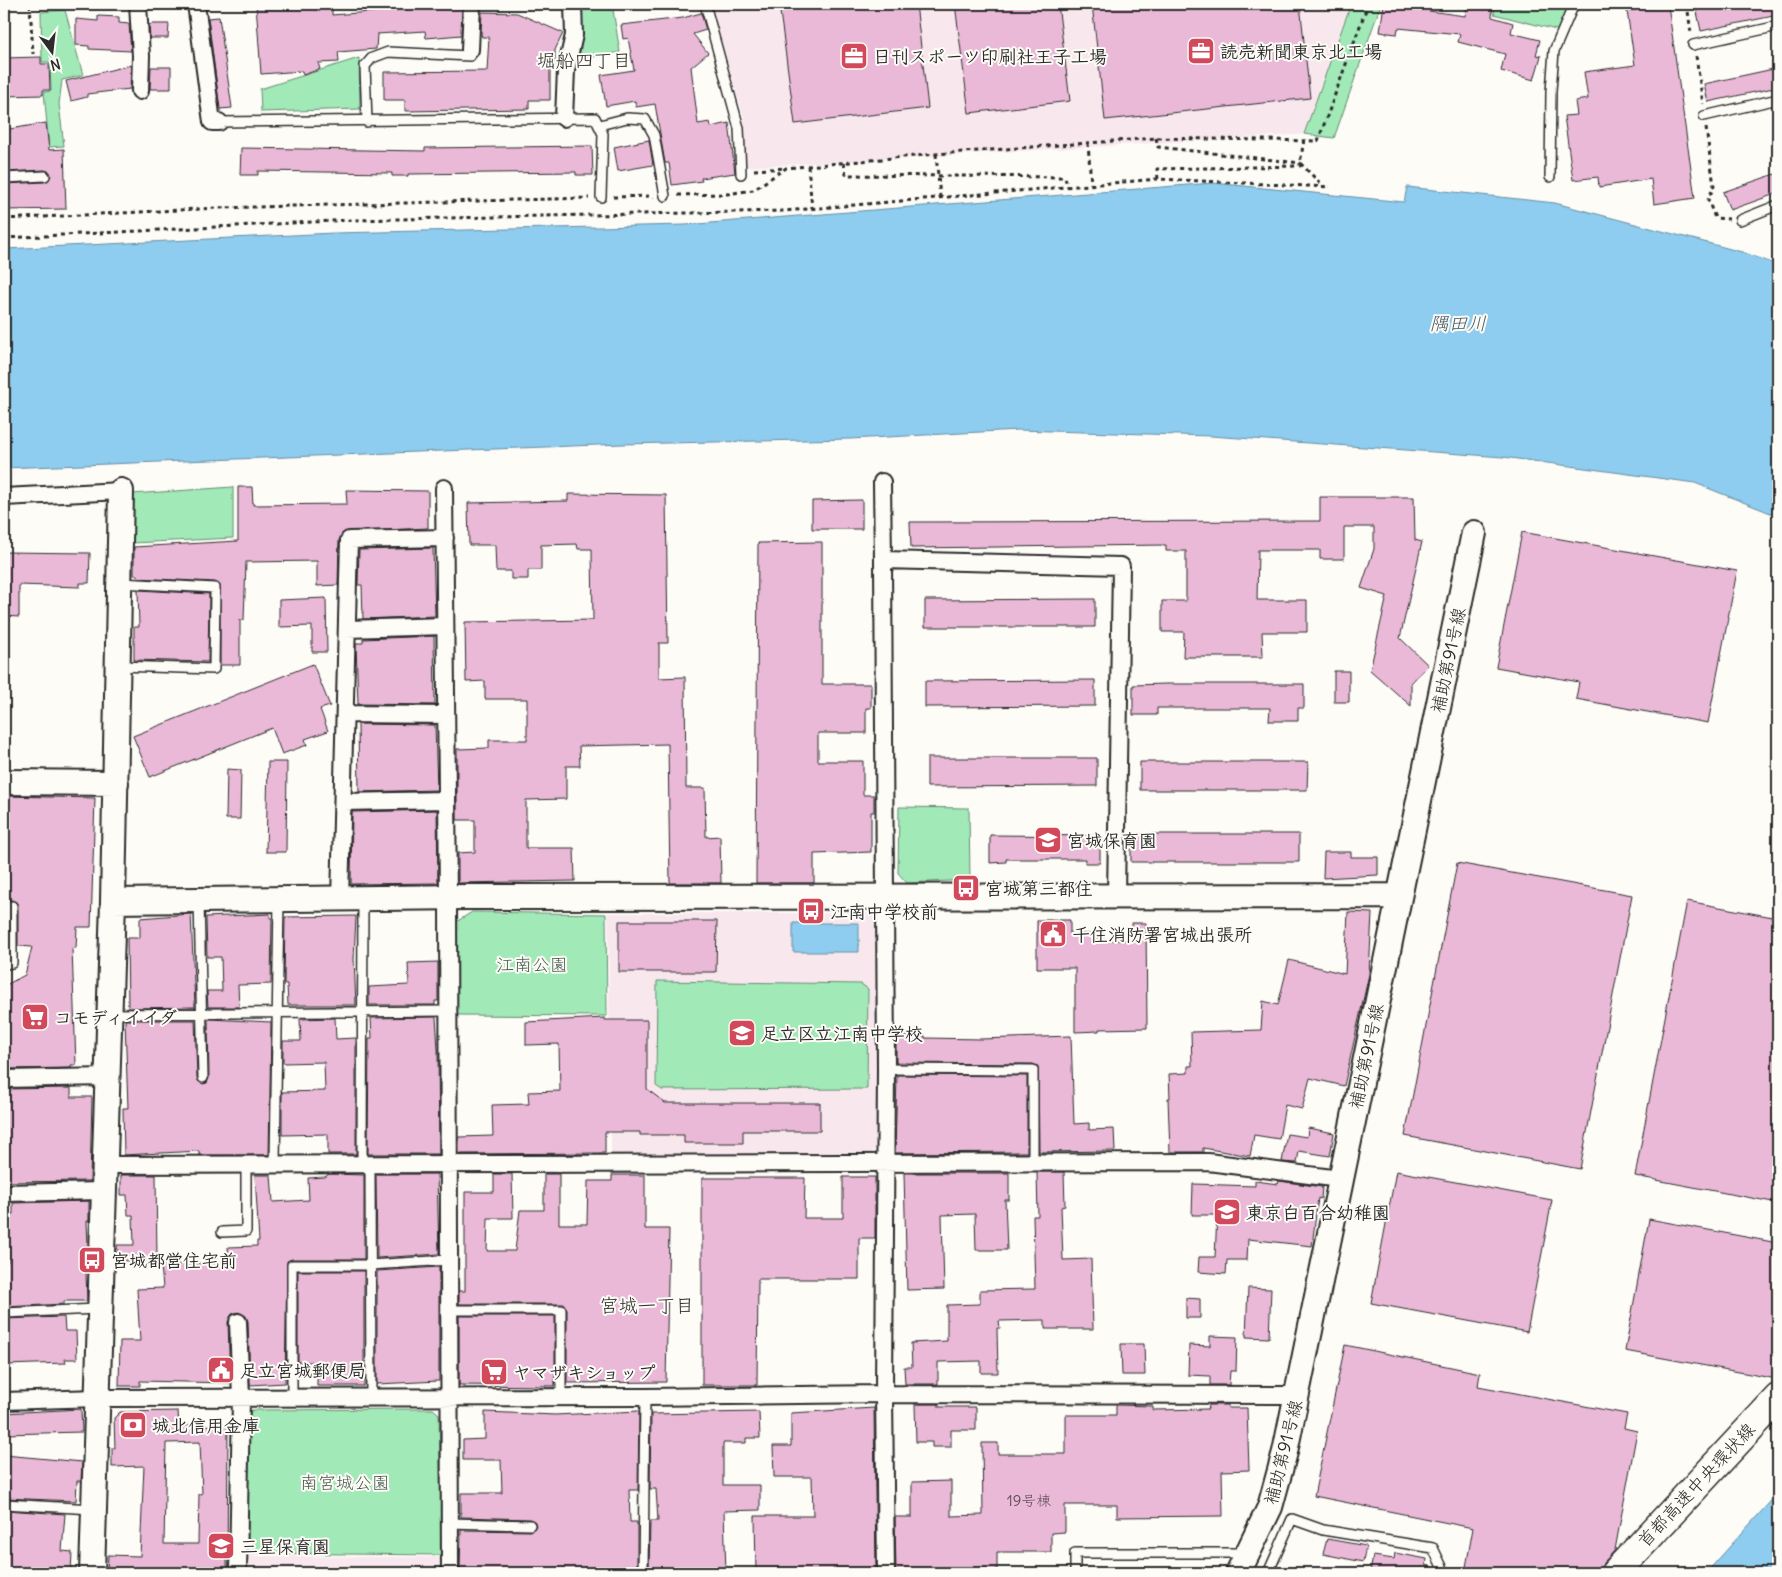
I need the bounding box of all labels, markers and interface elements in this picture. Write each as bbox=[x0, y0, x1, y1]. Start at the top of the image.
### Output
north arrow bbox=[28, 28, 78, 78]
office icon: 読売新聞東京北工場 bbox=[1186, 36, 1216, 66]
place label: 読売新聞東京北工場 bbox=[1220, 40, 1382, 63]
office icon: 日刊スポーツ印刷社王子工場 bbox=[839, 41, 869, 71]
place label: 日刊スポーツ印刷社王子工場 bbox=[873, 45, 1107, 68]
district label: 堀船四丁目 bbox=[536, 48, 632, 72]
text: N bbox=[48, 55, 62, 75]
water label: 隅田川 bbox=[1429, 311, 1487, 335]
street label: 補助第91号線 bbox=[1426, 605, 1470, 715]
school or university icon: 宮城保育園 bbox=[1033, 825, 1063, 855]
place label: 宮城保育園 bbox=[1067, 829, 1157, 852]
bus stop icon: 宮城第三都住 bbox=[951, 873, 981, 903]
place label: 宮城第三都住 bbox=[985, 877, 1093, 900]
bus stop icon: 江南中学校前 bbox=[796, 896, 826, 926]
place label: 江南中学校前 bbox=[830, 900, 938, 923]
public building icon: 千住消防署宮城出張所 bbox=[1038, 919, 1068, 949]
place label: 千住消防署宮城出張所 bbox=[1072, 923, 1252, 946]
park label: 江南公園 bbox=[496, 953, 568, 976]
street label: 補助第91号線 bbox=[1344, 1001, 1388, 1111]
supermarket icon: コモディイイダ bbox=[20, 1002, 50, 1032]
place label: コモディイイダ bbox=[54, 1006, 177, 1029]
school or university icon: 足立区立江南中学校 bbox=[727, 1018, 757, 1048]
place label: 足立区立江南中学校 bbox=[761, 1022, 923, 1045]
school or university icon: 東京白百合幼稚園 bbox=[1212, 1197, 1242, 1227]
place label: 東京白百合幼稚園 bbox=[1246, 1201, 1390, 1224]
bus stop icon: 宮城都営住宅前 bbox=[77, 1245, 107, 1275]
place label: 宮城都営住宅前 bbox=[111, 1249, 237, 1272]
district label: 宮城一丁目 bbox=[599, 1293, 695, 1317]
public building icon: 足立宮城郵便局 bbox=[206, 1355, 236, 1385]
supermarket icon: ヤマザキショップ bbox=[479, 1357, 509, 1387]
place label: 足立宮城郵便局 bbox=[240, 1359, 366, 1382]
place label: ヤマザキショップ bbox=[513, 1361, 656, 1384]
street label: 補助第91号線 bbox=[1259, 1397, 1307, 1507]
bank icon: 城北信用金庫 bbox=[118, 1410, 148, 1440]
place label: 城北信用金庫 bbox=[152, 1414, 260, 1437]
street label: 首都高速中央環状線 bbox=[1632, 1418, 1760, 1552]
park label: 南宮城公園 bbox=[300, 1471, 390, 1494]
house number: 19号棟 bbox=[1007, 1491, 1051, 1510]
school or university icon: 三星保育園 bbox=[206, 1531, 236, 1561]
place label: 三星保育園 bbox=[240, 1535, 330, 1558]

